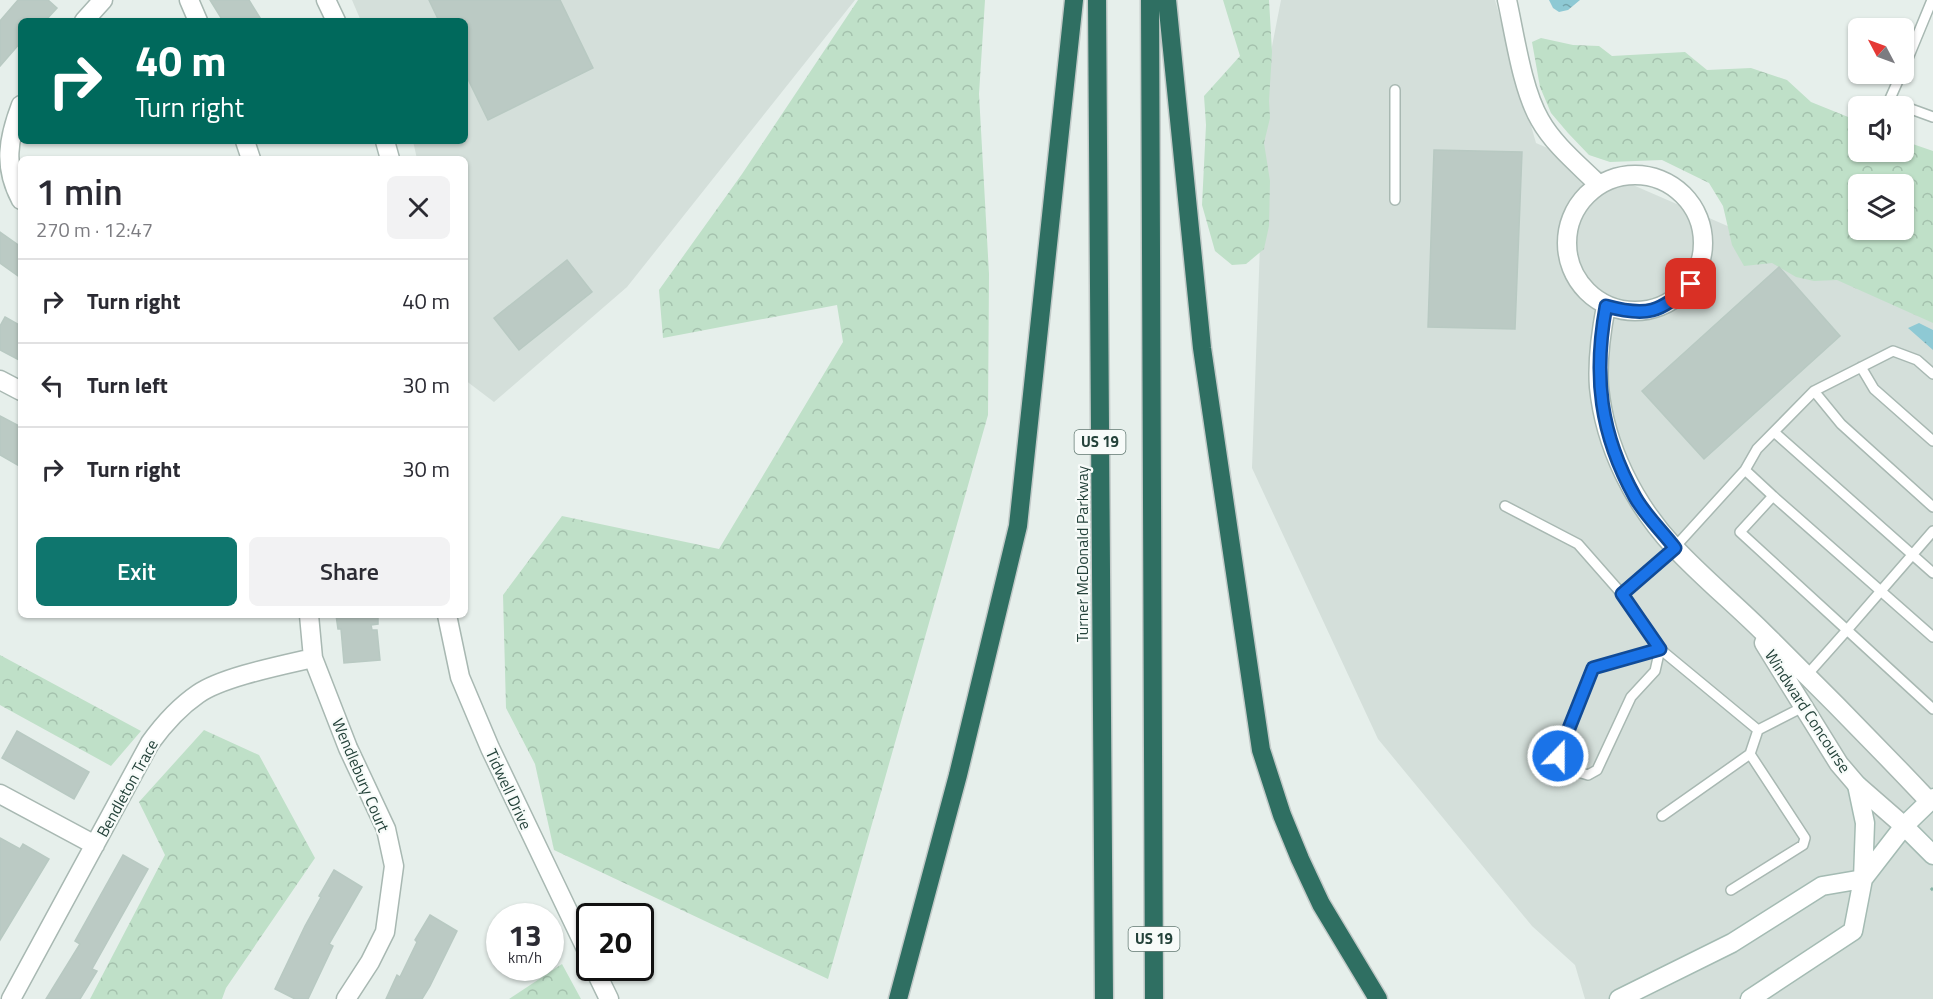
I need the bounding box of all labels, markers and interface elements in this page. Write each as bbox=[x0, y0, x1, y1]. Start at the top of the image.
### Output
north arrow bbox=[1848, 18, 1914, 84]
map controls bbox=[1848, 18, 1914, 240]
text: 40 m bbox=[135, 28, 227, 92]
icon: right bbox=[36, 42, 114, 120]
text: Turn right bbox=[135, 86, 244, 127]
button: sound bbox=[1848, 96, 1914, 162]
text: 1 min bbox=[36, 164, 123, 219]
button: layers bbox=[1848, 174, 1914, 240]
button: close bbox=[387, 176, 450, 239]
text: 270 m · 12:47 bbox=[36, 214, 153, 245]
pin bbox=[1665, 258, 1716, 309]
icon: arrive bbox=[1674, 267, 1707, 300]
text: Turn right bbox=[87, 284, 181, 318]
text: 40 m bbox=[402, 284, 450, 318]
icon: right bbox=[36, 285, 69, 318]
text: Turn left bbox=[87, 368, 168, 402]
text: 30 m bbox=[402, 368, 450, 402]
icon: left bbox=[36, 369, 69, 402]
road number: US 19 bbox=[1074, 430, 1126, 454]
text: Turn right bbox=[87, 452, 181, 486]
text: 30 m bbox=[402, 452, 450, 486]
icon: right bbox=[36, 453, 69, 486]
street label: Turner McDonald Parkway bbox=[1070, 465, 1094, 642]
button: Exit bbox=[36, 537, 237, 606]
button: Share bbox=[249, 537, 450, 606]
street label: Windward Concourse bbox=[1759, 645, 1857, 777]
street label: Wendlebury Court bbox=[326, 715, 396, 836]
position arrow bbox=[1526, 724, 1590, 788]
street label: Bendleton Trace bbox=[90, 735, 164, 841]
street label: Tidwell Drive bbox=[480, 745, 538, 833]
speed limit sign: 20 bbox=[576, 903, 654, 981]
text: 13 bbox=[508, 912, 542, 958]
road number: US 19 bbox=[1128, 927, 1180, 951]
text: km/h bbox=[508, 946, 542, 969]

